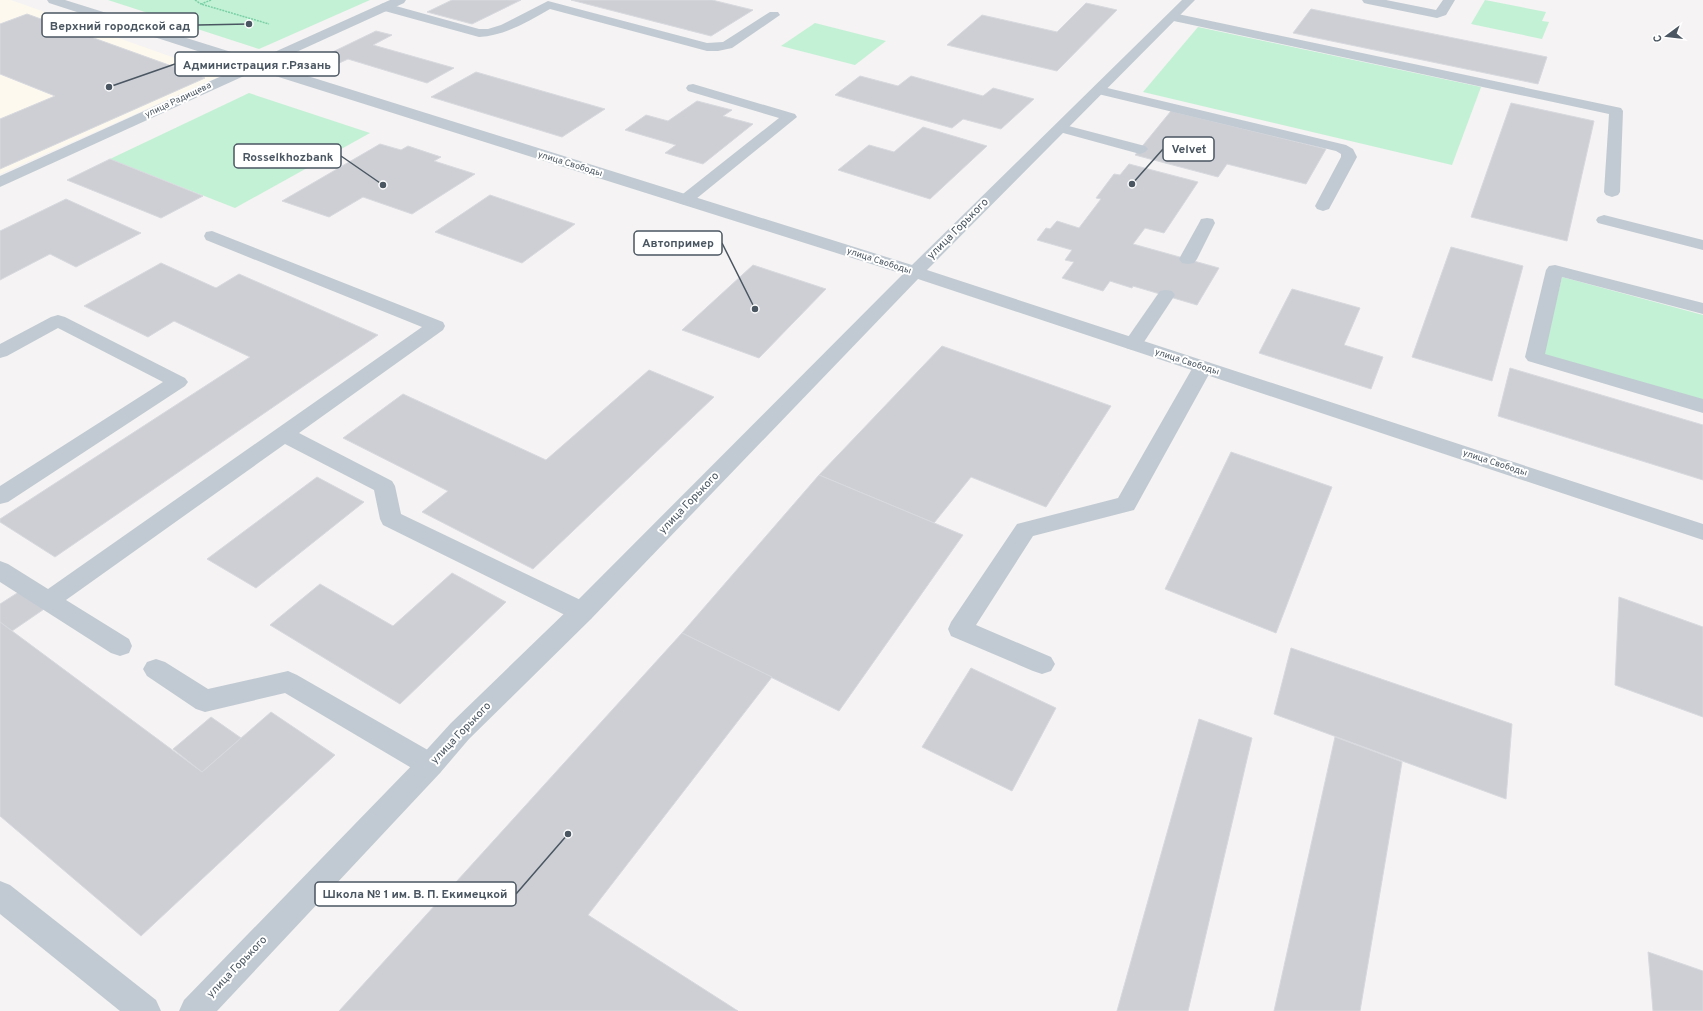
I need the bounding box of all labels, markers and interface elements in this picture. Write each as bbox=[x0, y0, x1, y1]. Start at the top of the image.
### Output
callout: Верхний городской сад bbox=[42, 13, 198, 37]
north arrow bbox=[1647, 16, 1687, 56]
text: Верхний городской сад bbox=[50, 19, 190, 35]
text: С bbox=[1651, 33, 1666, 44]
callout: Администрация г.Рязань bbox=[175, 52, 339, 76]
text: Администрация г.Рязань bbox=[183, 58, 331, 74]
street label: улица Радищева bbox=[143, 80, 213, 120]
callout: Velvet bbox=[1163, 137, 1214, 161]
text: Velvet bbox=[1171, 142, 1207, 158]
callout: Rosselkhozbank bbox=[234, 144, 341, 168]
street label: улица Свободы bbox=[536, 149, 604, 179]
text: Rosselkhozbank bbox=[242, 150, 334, 166]
street label: улица Горького bbox=[924, 195, 992, 263]
callout: Автопример bbox=[634, 231, 722, 255]
text: Автопример bbox=[642, 236, 714, 252]
street label: улица Свободы bbox=[845, 245, 913, 277]
street label: улица Свободы bbox=[1153, 346, 1221, 378]
street label: улица Свободы bbox=[1461, 447, 1529, 479]
street label: улица Горького bbox=[656, 469, 722, 537]
street label: улица Горького bbox=[428, 699, 494, 767]
callout: Школа № 1 им. В. П. Екимецкой bbox=[315, 882, 516, 906]
text: Школа № 1 им. В. П. Екимецкой bbox=[322, 887, 508, 903]
street label: улица Горького bbox=[204, 933, 270, 1001]

